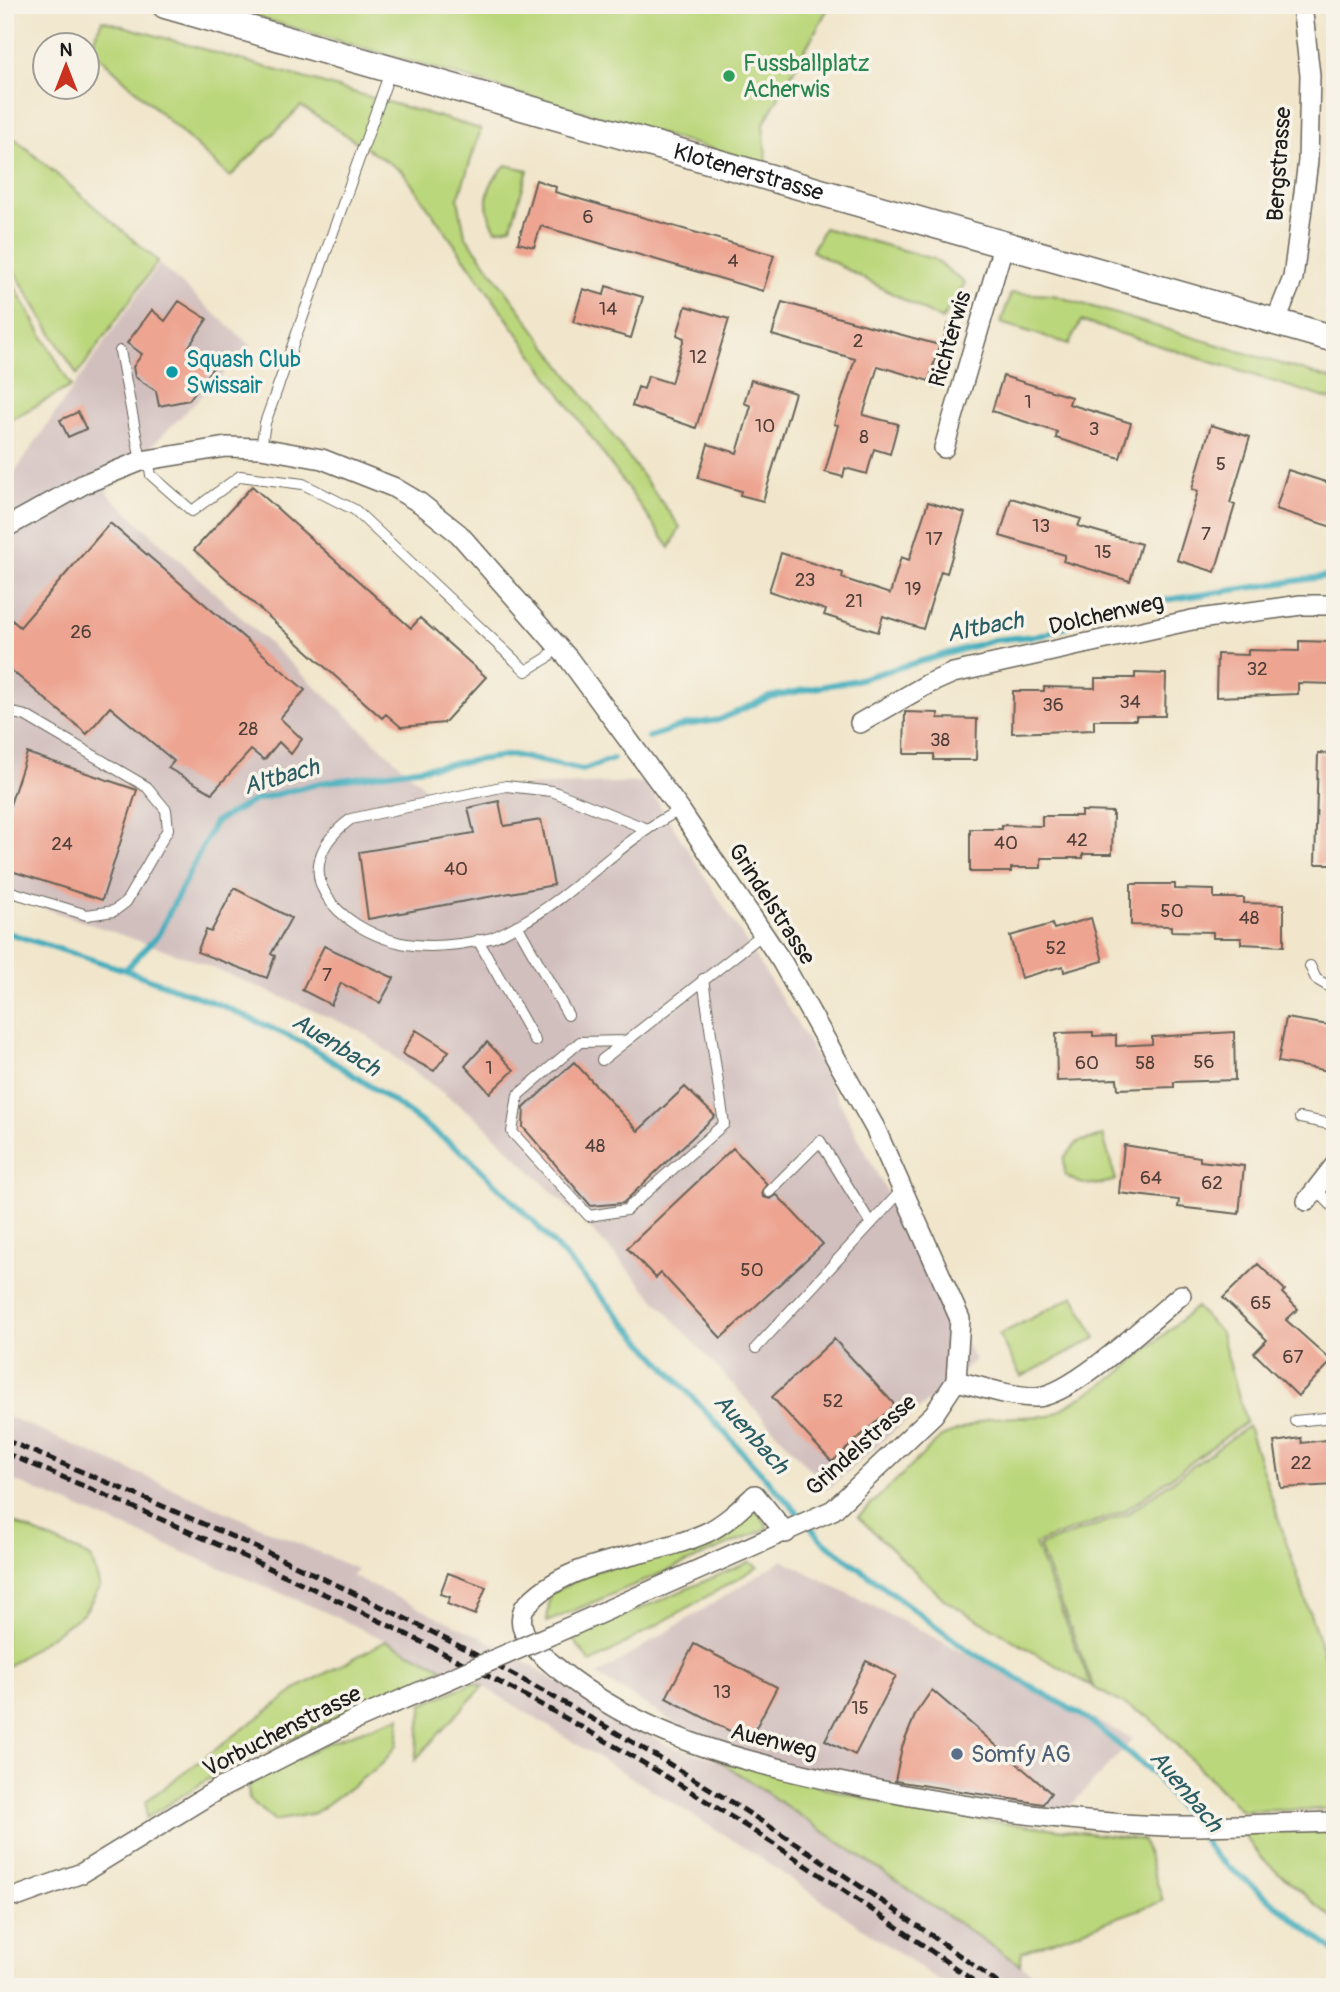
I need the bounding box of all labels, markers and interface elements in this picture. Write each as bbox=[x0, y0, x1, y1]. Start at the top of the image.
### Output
north arrow bbox=[32, 32, 102, 102]
text: N bbox=[60, 38, 73, 62]
place label: Fussballplatz Acherwis bbox=[743, 49, 870, 104]
marker: Fussballplatz Acherwis bbox=[721, 68, 737, 84]
street label: Bergstrasse bbox=[1261, 105, 1298, 222]
street label: Klotenerstrasse bbox=[670, 136, 828, 207]
house number: 6 bbox=[582, 205, 594, 229]
house number: 4 bbox=[727, 249, 739, 273]
street label: Richterwis bbox=[922, 288, 978, 390]
house number: 14 bbox=[599, 297, 617, 321]
house number: 2 bbox=[853, 329, 863, 353]
place label: Squash Club Swissair bbox=[186, 345, 301, 400]
house number: 12 bbox=[689, 345, 707, 369]
marker: Squash Club Swissair bbox=[164, 364, 180, 380]
house number: 1 bbox=[1024, 390, 1032, 414]
house number: 10 bbox=[755, 414, 775, 438]
house number: 3 bbox=[1089, 417, 1099, 441]
house number: 8 bbox=[859, 425, 869, 449]
house number: 5 bbox=[1216, 452, 1226, 476]
house number: 13 bbox=[1032, 514, 1050, 538]
house number: 7 bbox=[1201, 522, 1211, 546]
house number: 17 bbox=[925, 527, 943, 551]
house number: 15 bbox=[1094, 540, 1112, 564]
house number: 23 bbox=[795, 568, 815, 592]
house number: 19 bbox=[904, 577, 922, 601]
street label: Dolchenweg bbox=[1046, 587, 1166, 641]
house number: 21 bbox=[845, 589, 863, 613]
water label: Altbach bbox=[944, 605, 1027, 649]
house number: 26 bbox=[70, 620, 92, 644]
house number: 32 bbox=[1246, 657, 1268, 681]
house number: 34 bbox=[1119, 690, 1141, 714]
house number: 36 bbox=[1042, 693, 1064, 717]
house number: 28 bbox=[238, 717, 258, 741]
house number: 38 bbox=[930, 728, 950, 752]
water label: Altbach bbox=[240, 752, 324, 802]
house number: 42 bbox=[1066, 828, 1088, 852]
house number: 40 bbox=[994, 831, 1018, 855]
house number: 24 bbox=[51, 832, 73, 856]
street label: Grindelstrasse bbox=[722, 838, 822, 971]
house number: 40 bbox=[444, 857, 468, 881]
house number: 50 bbox=[1160, 899, 1184, 923]
house number: 48 bbox=[1239, 906, 1259, 930]
house number: 52 bbox=[1046, 936, 1066, 960]
house number: 7 bbox=[322, 963, 332, 987]
water label: Auenbach bbox=[287, 1007, 387, 1084]
house number: 56 bbox=[1193, 1050, 1215, 1074]
house number: 60 bbox=[1075, 1051, 1099, 1075]
house number: 58 bbox=[1135, 1051, 1155, 1075]
house number: 1 bbox=[485, 1056, 493, 1080]
house number: 48 bbox=[585, 1134, 605, 1158]
house number: 64 bbox=[1140, 1166, 1162, 1190]
house number: 62 bbox=[1201, 1171, 1223, 1195]
house number: 50 bbox=[740, 1258, 764, 1282]
house number: 65 bbox=[1250, 1291, 1272, 1315]
house number: 67 bbox=[1283, 1345, 1303, 1369]
street label: Grindelstrasse bbox=[800, 1387, 923, 1502]
water label: Auenbach bbox=[707, 1388, 796, 1481]
house number: 52 bbox=[823, 1389, 843, 1413]
house number: 22 bbox=[1290, 1451, 1312, 1475]
street label: Vorbuchenstrasse bbox=[198, 1678, 366, 1783]
house number: 13 bbox=[713, 1680, 731, 1704]
house number: 15 bbox=[851, 1696, 869, 1720]
street label: Auenweg bbox=[728, 1716, 820, 1766]
place label: Somfy AG bbox=[971, 1740, 1071, 1769]
water label: Auenbach bbox=[1143, 1744, 1230, 1839]
marker: Somfy AG bbox=[949, 1746, 965, 1762]

